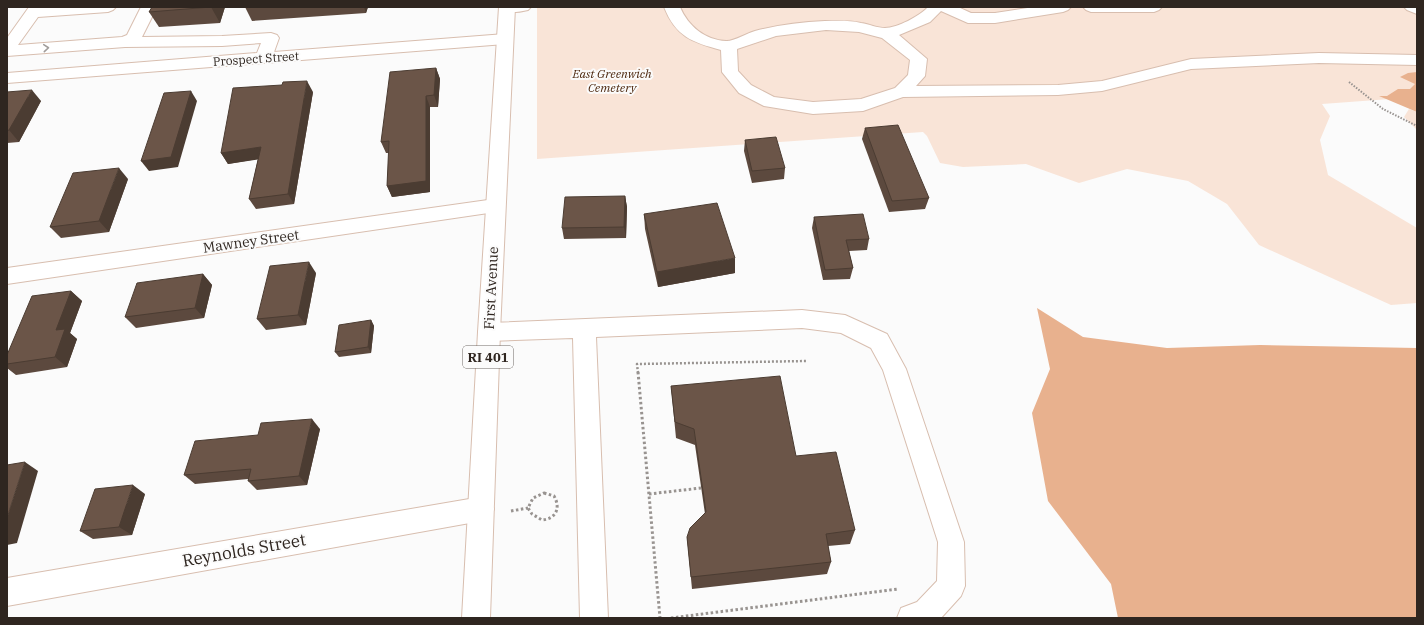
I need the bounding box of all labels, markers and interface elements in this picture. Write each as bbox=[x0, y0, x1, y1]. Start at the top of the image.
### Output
one-way arrow bbox=[43, 44, 49, 53]
street label: Prospect Street bbox=[212, 48, 299, 69]
park label: East Greenwich Cemetery bbox=[571, 66, 652, 95]
street label: Mawney Street bbox=[202, 225, 300, 257]
street label: First Avenue bbox=[480, 246, 502, 330]
road number: RI 401 bbox=[463, 346, 513, 368]
street label: Reynolds Street bbox=[180, 528, 308, 572]

